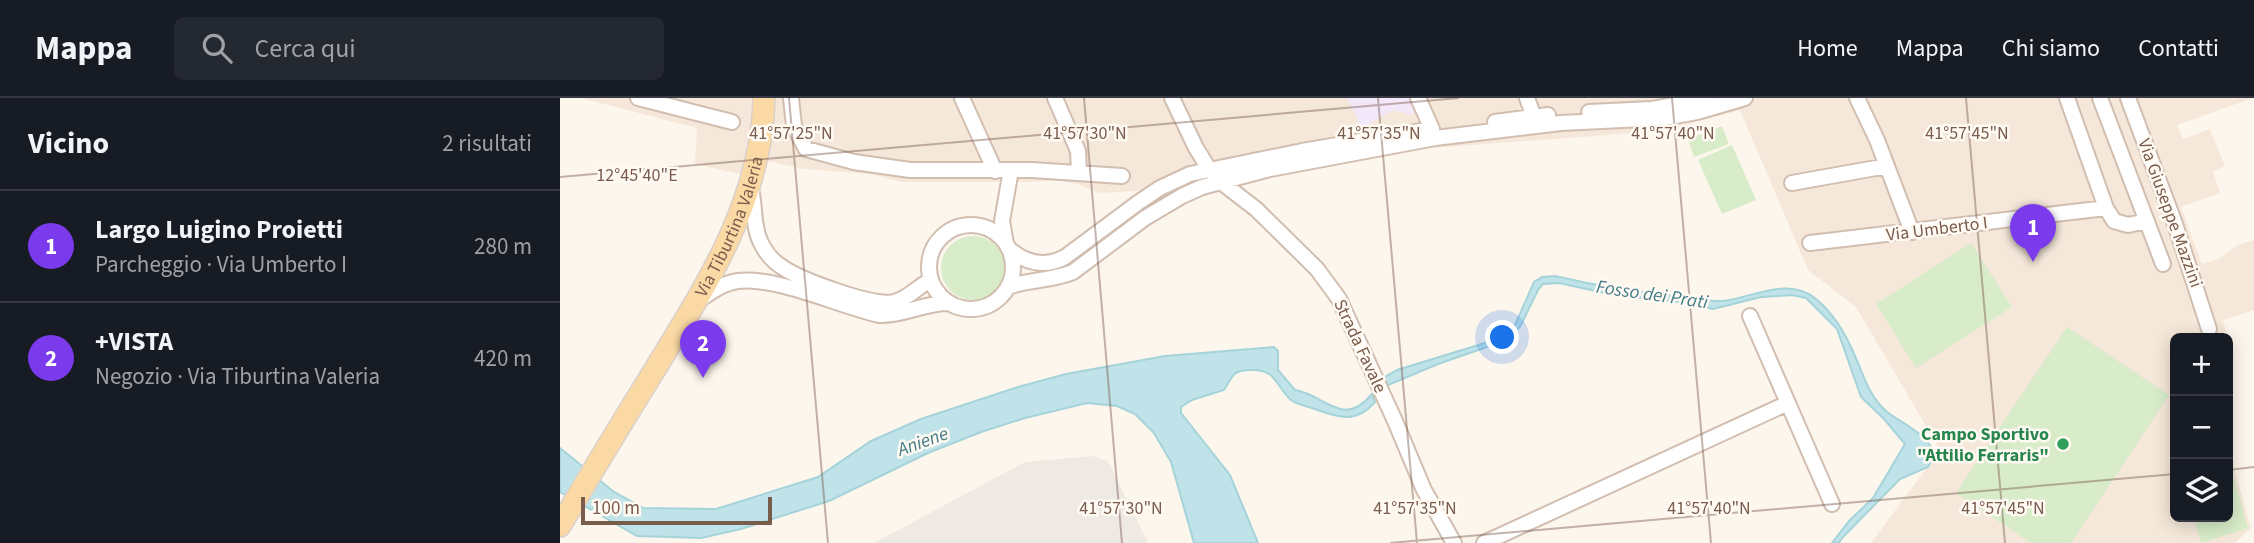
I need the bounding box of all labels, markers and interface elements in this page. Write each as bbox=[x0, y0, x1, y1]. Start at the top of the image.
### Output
search box bbox=[174, 17, 664, 80]
text: Mappa bbox=[35, 25, 132, 72]
icon: search bbox=[198, 29, 236, 67]
text: Cerca qui bbox=[254, 30, 356, 67]
text: Home bbox=[1797, 31, 1858, 66]
text: Mappa bbox=[1896, 31, 1964, 66]
text: Chi siamo bbox=[2002, 31, 2100, 66]
text: Contatti bbox=[2138, 31, 2219, 66]
text: 41°57'25"N bbox=[749, 121, 833, 146]
text: 41°57'30"N bbox=[1043, 121, 1127, 146]
text: 41°57'35"N bbox=[1337, 121, 1421, 146]
text: 41°57'40"N bbox=[1631, 121, 1715, 146]
text: 41°57'45"N bbox=[1925, 121, 2009, 146]
text: Vicino bbox=[28, 122, 109, 165]
text: 2 risultati bbox=[442, 127, 532, 160]
street label: Via Giuseppe Mazzini bbox=[2131, 135, 2209, 291]
street label: Via Tiburtina Valeria bbox=[689, 154, 769, 301]
text: 12°45'40"E bbox=[596, 163, 678, 188]
pin: 1 bbox=[2010, 204, 2056, 262]
street label: Via Umberto I bbox=[1885, 210, 1989, 248]
text: Largo Luigino Proietti bbox=[95, 211, 343, 248]
text: 1 bbox=[45, 230, 57, 263]
text: 280 m bbox=[474, 230, 532, 263]
text: Parcheggio · Via Umberto I bbox=[95, 248, 347, 281]
water label: Fosso dei Prati bbox=[1594, 274, 1710, 316]
street label: Strada Favale bbox=[1327, 295, 1393, 397]
pin: 2 bbox=[680, 320, 726, 378]
your location bbox=[1485, 320, 1519, 354]
text: +VISTA bbox=[95, 323, 173, 360]
map controls bbox=[2170, 333, 2233, 522]
button: + bbox=[2170, 333, 2233, 396]
text: 2 bbox=[45, 342, 57, 375]
text: 420 m bbox=[474, 342, 532, 375]
text: Negozio · Via Tiburtina Valeria bbox=[95, 360, 380, 393]
button: − bbox=[2170, 396, 2233, 459]
water label: Aniene bbox=[893, 420, 952, 464]
place label: Campo Sportivo "Attilio Ferraris" bbox=[1917, 422, 2049, 468]
marker: Campo Sportivo "Attilio Ferraris" bbox=[2055, 436, 2071, 452]
button: layers bbox=[2170, 459, 2233, 522]
scale bar bbox=[581, 494, 772, 526]
text: 100 m bbox=[592, 495, 640, 522]
text: 41°57'30"N bbox=[1079, 496, 1163, 521]
text: 41°57'35"N bbox=[1373, 496, 1457, 521]
text: 41°57'40"N bbox=[1667, 496, 1751, 521]
text: 41°57'45"N bbox=[1961, 496, 2045, 521]

